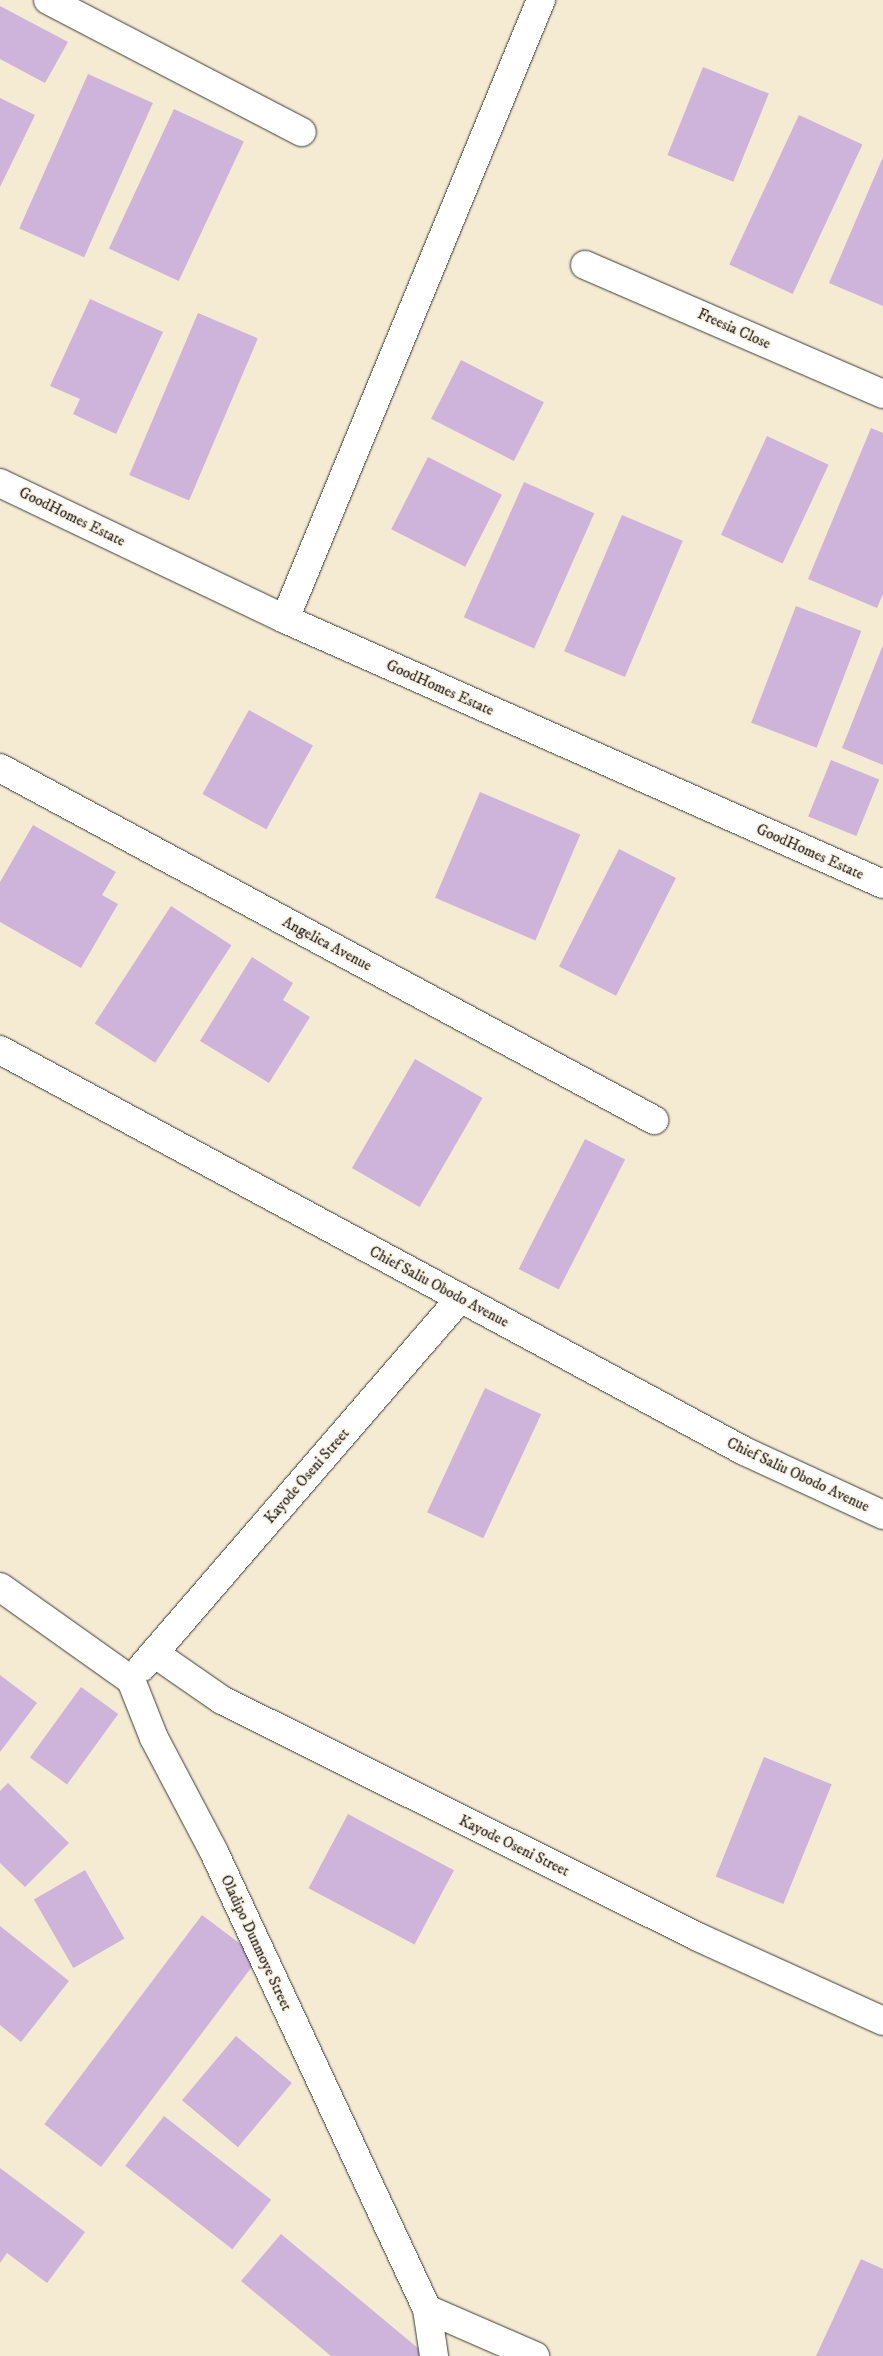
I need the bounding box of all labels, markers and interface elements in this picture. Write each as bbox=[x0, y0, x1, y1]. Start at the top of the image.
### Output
street label: Freesia Close bbox=[695, 305, 773, 353]
street label: GoodHomes Estate bbox=[16, 484, 128, 550]
street label: GoodHomes Estate bbox=[383, 656, 497, 720]
street label: GoodHomes Estate bbox=[753, 820, 867, 884]
street label: Angelica Avenue bbox=[279, 913, 375, 975]
street label: Chief Saliu Obodo Avenue bbox=[366, 1243, 512, 1331]
street label: Kayode Oseni Street bbox=[261, 1425, 353, 1527]
street label: Chief Saliu Obodo Avenue bbox=[724, 1434, 872, 1516]
street label: Kayode Oseni Street bbox=[456, 1812, 572, 1880]
street label: Oladipo Dunmoye Street bbox=[217, 1872, 295, 2014]

